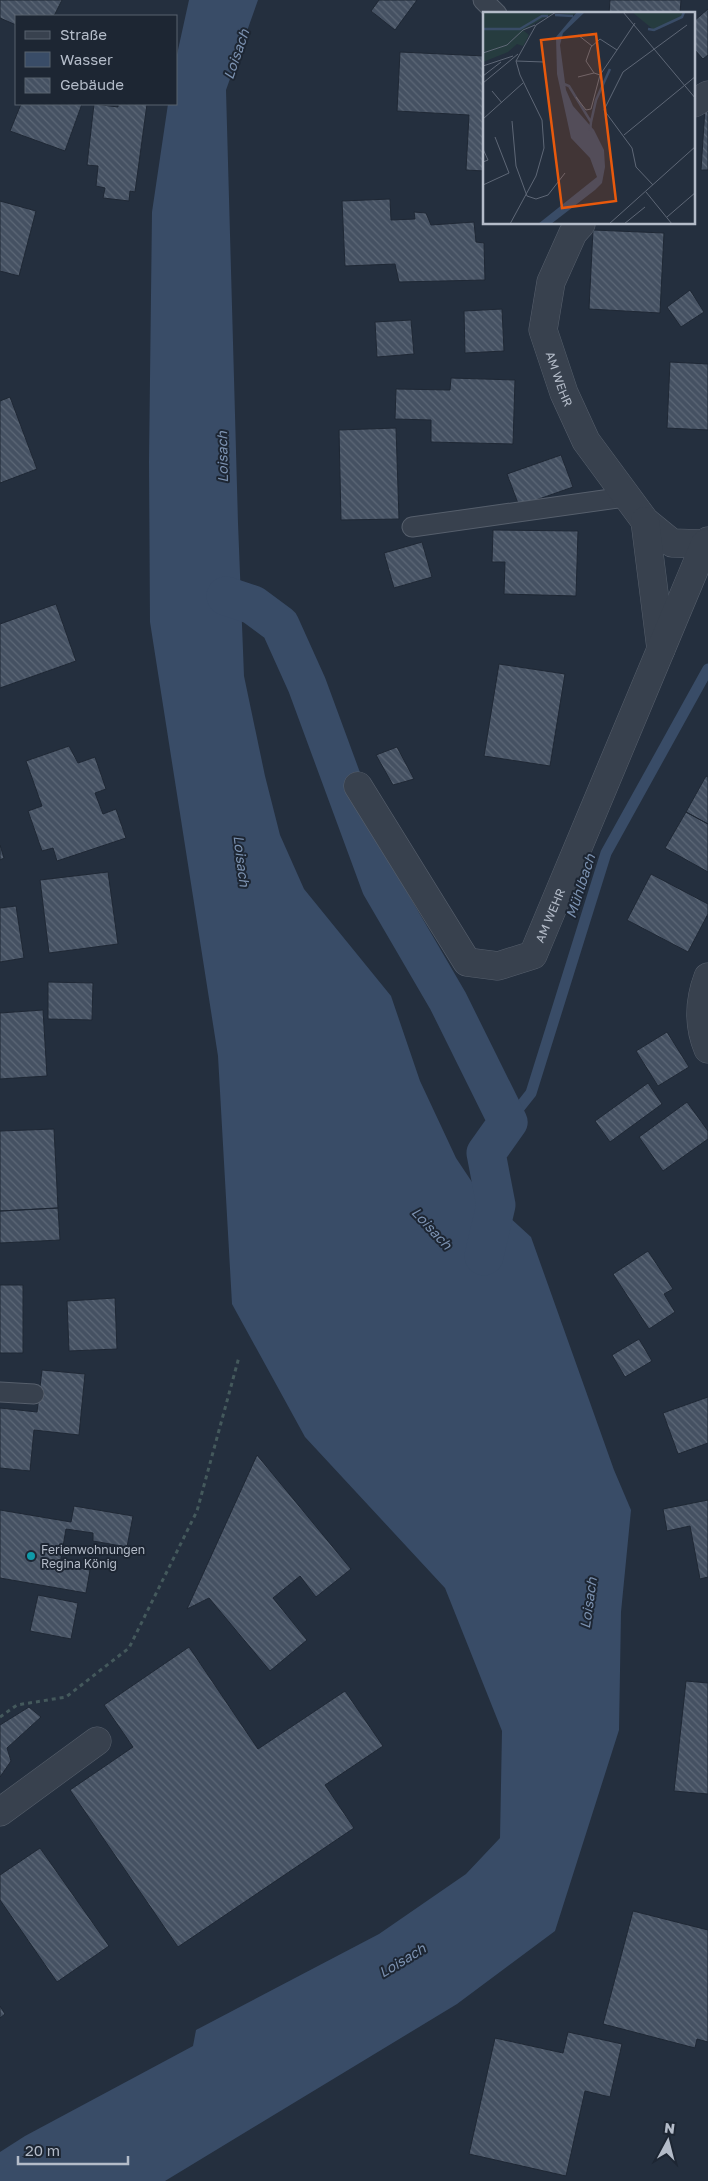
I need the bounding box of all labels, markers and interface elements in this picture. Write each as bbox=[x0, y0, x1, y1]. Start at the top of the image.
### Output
inset map bbox=[483, 12, 696, 225]
legend bbox=[15, 15, 178, 105]
text: Straße bbox=[60, 25, 107, 43]
water label: Loisach bbox=[220, 26, 253, 81]
text: Wasser bbox=[60, 50, 113, 68]
text: Gebäude bbox=[60, 75, 124, 93]
street label: AM WEHR bbox=[543, 349, 577, 409]
water label: Loisach bbox=[213, 430, 231, 483]
water label: Loisach bbox=[230, 834, 254, 889]
water label: Mühlbach bbox=[562, 851, 599, 920]
street label: AM WEHR bbox=[532, 886, 568, 945]
water label: Loisach bbox=[408, 1203, 457, 1254]
place label: Ferienwohnungen Regina König bbox=[41, 1542, 145, 1571]
marker: Ferienwohnungen Regina König bbox=[25, 1550, 37, 1562]
water label: Loisach bbox=[576, 1575, 600, 1630]
water label: Loisach bbox=[376, 1939, 430, 1981]
north arrow bbox=[643, 2116, 693, 2166]
text: N bbox=[663, 2119, 676, 2137]
scale bar bbox=[18, 2134, 128, 2166]
text: 20 m bbox=[25, 2141, 60, 2159]

